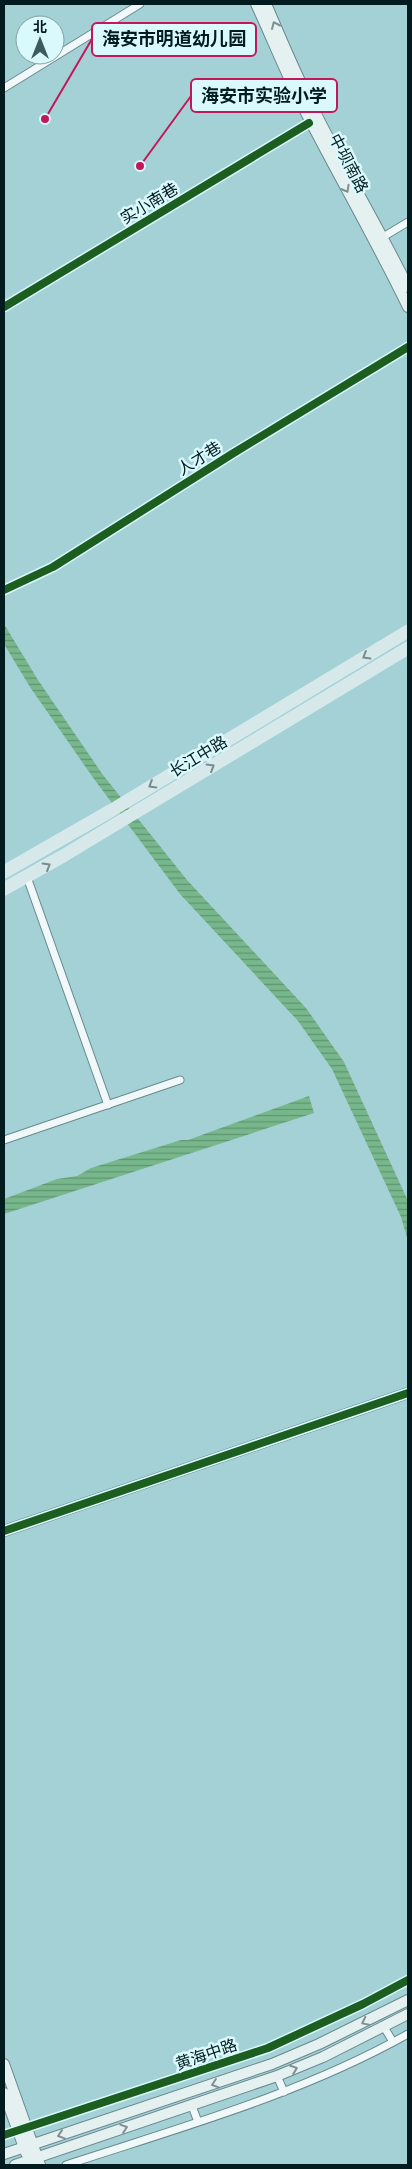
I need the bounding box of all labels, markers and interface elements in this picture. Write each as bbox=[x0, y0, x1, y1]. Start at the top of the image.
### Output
north arrow bbox=[15, 15, 65, 65]
text: 北 bbox=[33, 18, 47, 36]
one-way arrow bbox=[271, 21, 282, 30]
callout: 海安市明道幼儿园 bbox=[92, 23, 256, 56]
text: 海安市明道幼儿园 bbox=[102, 27, 246, 51]
callout: 海安市实验小学 bbox=[191, 79, 337, 112]
text: 海安市实验小学 bbox=[201, 84, 327, 108]
street label: 中坝南路 bbox=[324, 130, 373, 196]
street label: 实小南巷 bbox=[116, 178, 182, 229]
one-way arrow bbox=[340, 184, 350, 193]
street label: 人才巷 bbox=[173, 437, 225, 480]
one-way arrow bbox=[363, 650, 372, 660]
street label: 长江中路 bbox=[165, 731, 231, 782]
one-way arrow bbox=[205, 764, 214, 774]
one-way arrow bbox=[149, 779, 158, 789]
one-way arrow bbox=[41, 862, 50, 872]
one-way arrow bbox=[361, 2016, 370, 2027]
street label: 黄海中路 bbox=[172, 2034, 240, 2075]
one-way arrow bbox=[289, 2065, 298, 2075]
one-way arrow bbox=[211, 2078, 220, 2088]
one-way arrow bbox=[120, 2124, 128, 2134]
one-way arrow bbox=[57, 2130, 65, 2140]

